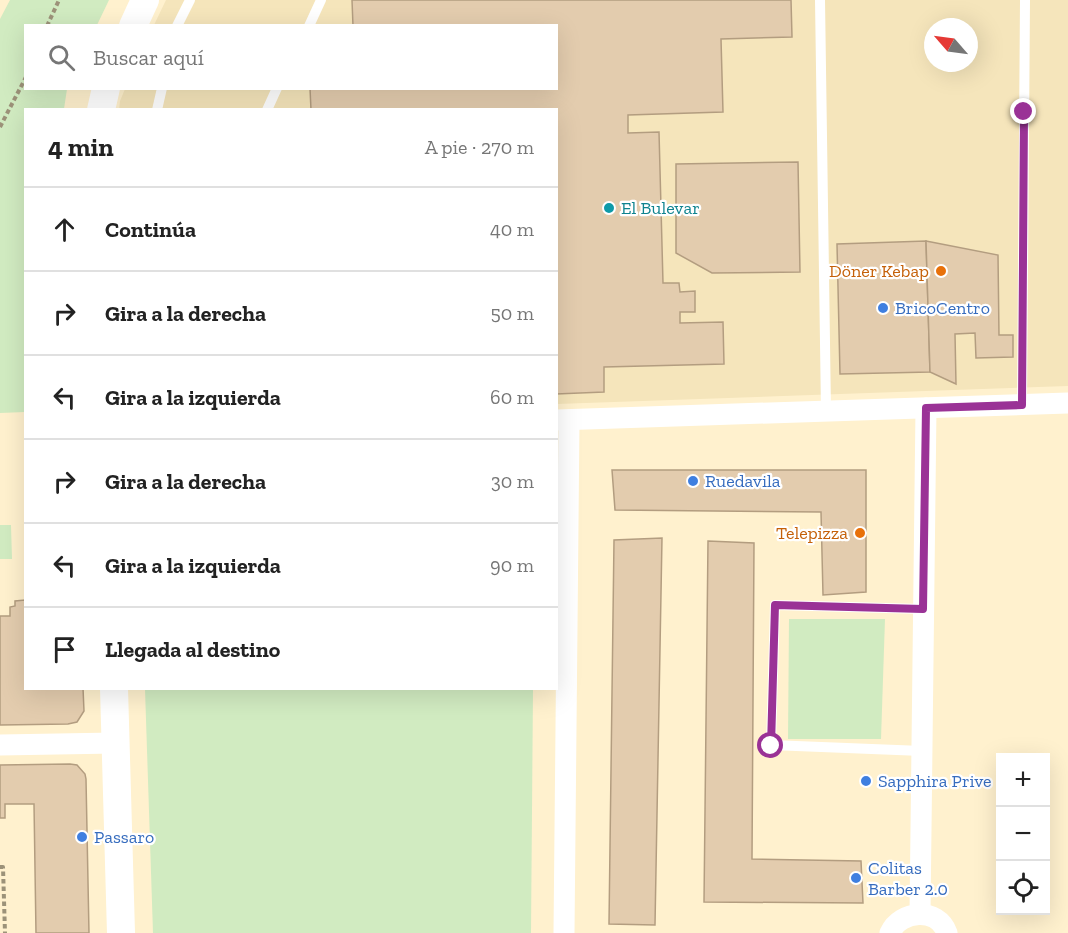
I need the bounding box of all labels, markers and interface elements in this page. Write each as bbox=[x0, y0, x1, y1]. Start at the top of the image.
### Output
north arrow bbox=[924, 18, 978, 72]
search box bbox=[24, 24, 558, 90]
icon: search bbox=[45, 41, 78, 74]
text: Buscar aquí bbox=[93, 44, 204, 71]
route end bbox=[1010, 98, 1036, 124]
text: 4 min bbox=[48, 131, 114, 163]
text: A pie · 270 m bbox=[425, 135, 534, 159]
place label: El Bulevar bbox=[621, 197, 700, 219]
marker: El Bulevar bbox=[602, 201, 616, 215]
icon: ahead bbox=[48, 213, 81, 246]
text: Continúa bbox=[105, 216, 196, 243]
text: 40 m bbox=[490, 217, 534, 241]
place label: Döner Kebap bbox=[829, 260, 929, 282]
marker: Döner Kebap bbox=[934, 264, 948, 278]
icon: right bbox=[48, 297, 81, 330]
place label: BricoCentro bbox=[895, 297, 990, 319]
text: Gira a la derecha bbox=[105, 300, 266, 327]
text: 50 m bbox=[490, 301, 534, 325]
marker: BricoCentro bbox=[876, 301, 890, 315]
icon: left bbox=[48, 381, 81, 414]
text: Gira a la izquierda bbox=[105, 384, 281, 411]
text: 60 m bbox=[490, 385, 534, 409]
icon: right bbox=[48, 465, 81, 498]
text: Gira a la derecha bbox=[105, 468, 266, 495]
text: 30 m bbox=[491, 469, 534, 493]
place label: Ruedavila bbox=[705, 470, 781, 492]
marker: Ruedavila bbox=[686, 474, 700, 488]
place label: Telepizza bbox=[776, 522, 848, 544]
marker: Telepizza bbox=[853, 526, 867, 540]
icon: left bbox=[48, 549, 81, 582]
text: Gira a la izquierda bbox=[105, 552, 281, 579]
text: 90 m bbox=[490, 553, 534, 577]
icon: arrive bbox=[48, 633, 81, 666]
text: Llegada al destino bbox=[105, 636, 280, 663]
route start bbox=[757, 732, 783, 758]
map controls bbox=[996, 753, 1050, 915]
button: + bbox=[996, 753, 1050, 807]
place label: Sapphira Prive bbox=[878, 770, 992, 792]
marker: Sapphira Prive bbox=[859, 774, 873, 788]
button: − bbox=[996, 807, 1050, 861]
place label: Passaro bbox=[94, 826, 154, 848]
marker: Passaro bbox=[75, 830, 89, 844]
place label: Colitas Barber 2.0 bbox=[868, 857, 948, 900]
button: locate bbox=[996, 861, 1050, 915]
marker: Colitas Barber 2.0 bbox=[849, 871, 863, 885]

